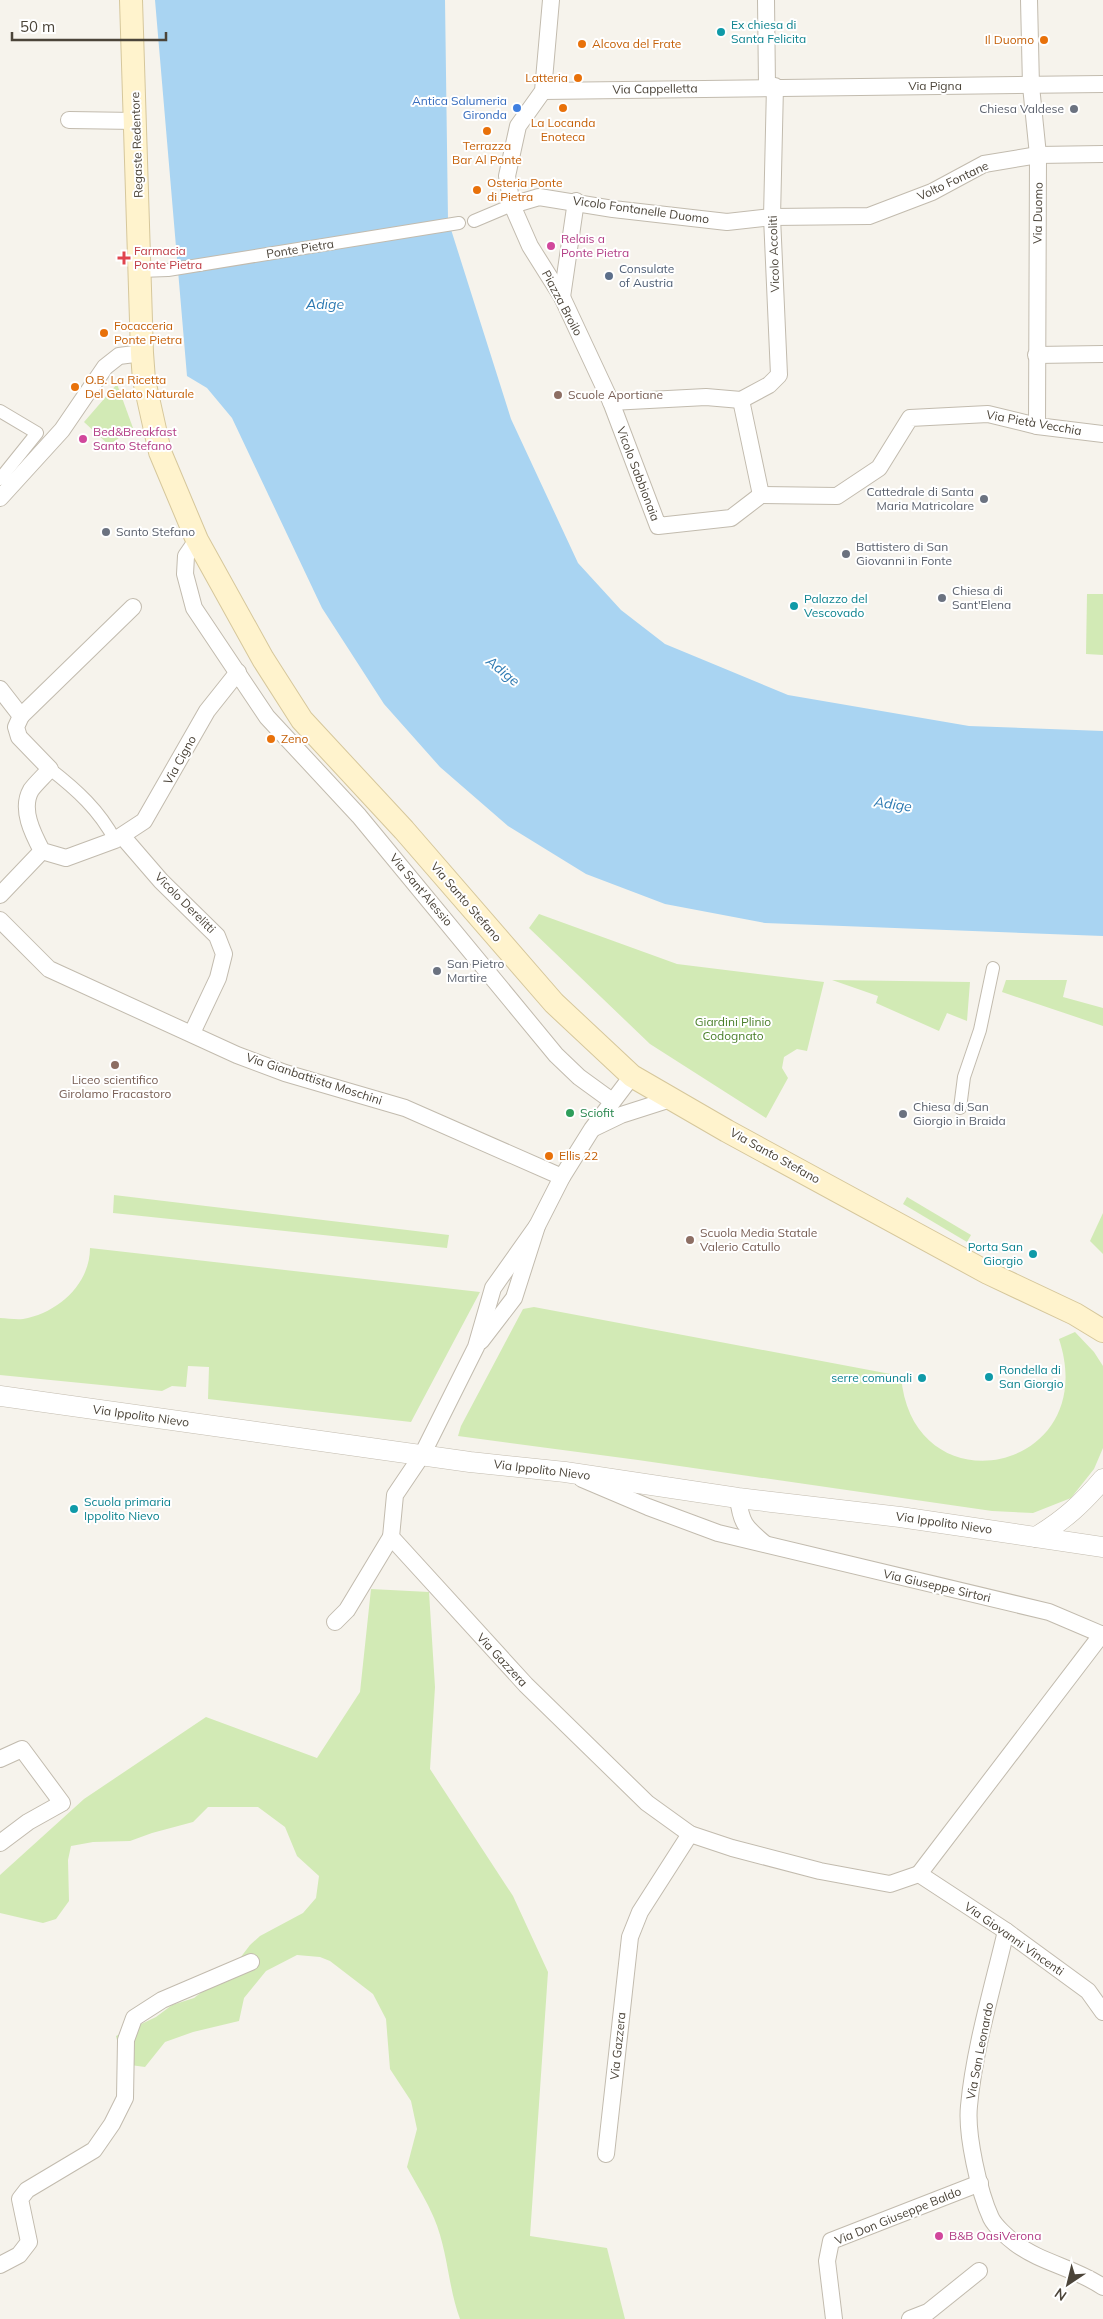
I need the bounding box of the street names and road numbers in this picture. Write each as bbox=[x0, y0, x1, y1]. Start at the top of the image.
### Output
street label: Via Pigna bbox=[908, 78, 962, 93]
street label: Via Cappelletta bbox=[612, 80, 698, 97]
street label: Regaste Redentore bbox=[127, 92, 146, 198]
street label: Volto Fontane bbox=[915, 158, 991, 204]
street label: Via Duomo bbox=[1029, 182, 1046, 244]
street label: Vicolo Fontanelle Duomo bbox=[572, 193, 710, 227]
street label: Vicolo Accoliti bbox=[765, 215, 782, 293]
street label: Ponte Pietra bbox=[265, 236, 335, 261]
street label: Piazza Broilo bbox=[539, 267, 586, 338]
street label: Via Pietà Vecchia bbox=[985, 407, 1083, 438]
street label: Vicolo Sabbionaia bbox=[614, 425, 663, 523]
street label: Via Cigno bbox=[160, 732, 199, 787]
street label: Via Sant'Alessio bbox=[387, 850, 456, 929]
street label: Via Santo Stefano bbox=[428, 859, 505, 945]
street label: Vicolo Derelitti bbox=[152, 869, 219, 936]
street label: Via Gianbattista Moschini bbox=[244, 1049, 384, 1108]
street label: Via Santo Stefano bbox=[728, 1125, 823, 1187]
street label: Via Ippolito Nievo bbox=[92, 1401, 190, 1430]
street label: Via Ippolito Nievo bbox=[493, 1456, 591, 1483]
street label: Via Ippolito Nievo bbox=[895, 1508, 993, 1537]
street label: Via Giuseppe Sirtori bbox=[882, 1566, 992, 1605]
street label: Via Gazzera bbox=[474, 1630, 531, 1690]
street label: Via Giovanni Vincenti bbox=[962, 1899, 1067, 1979]
street label: Via San Leonardo bbox=[963, 2001, 996, 2101]
street label: Via Gazzera bbox=[606, 2011, 629, 2080]
street label: Via Don Giuseppe Baldo bbox=[832, 2183, 963, 2248]

